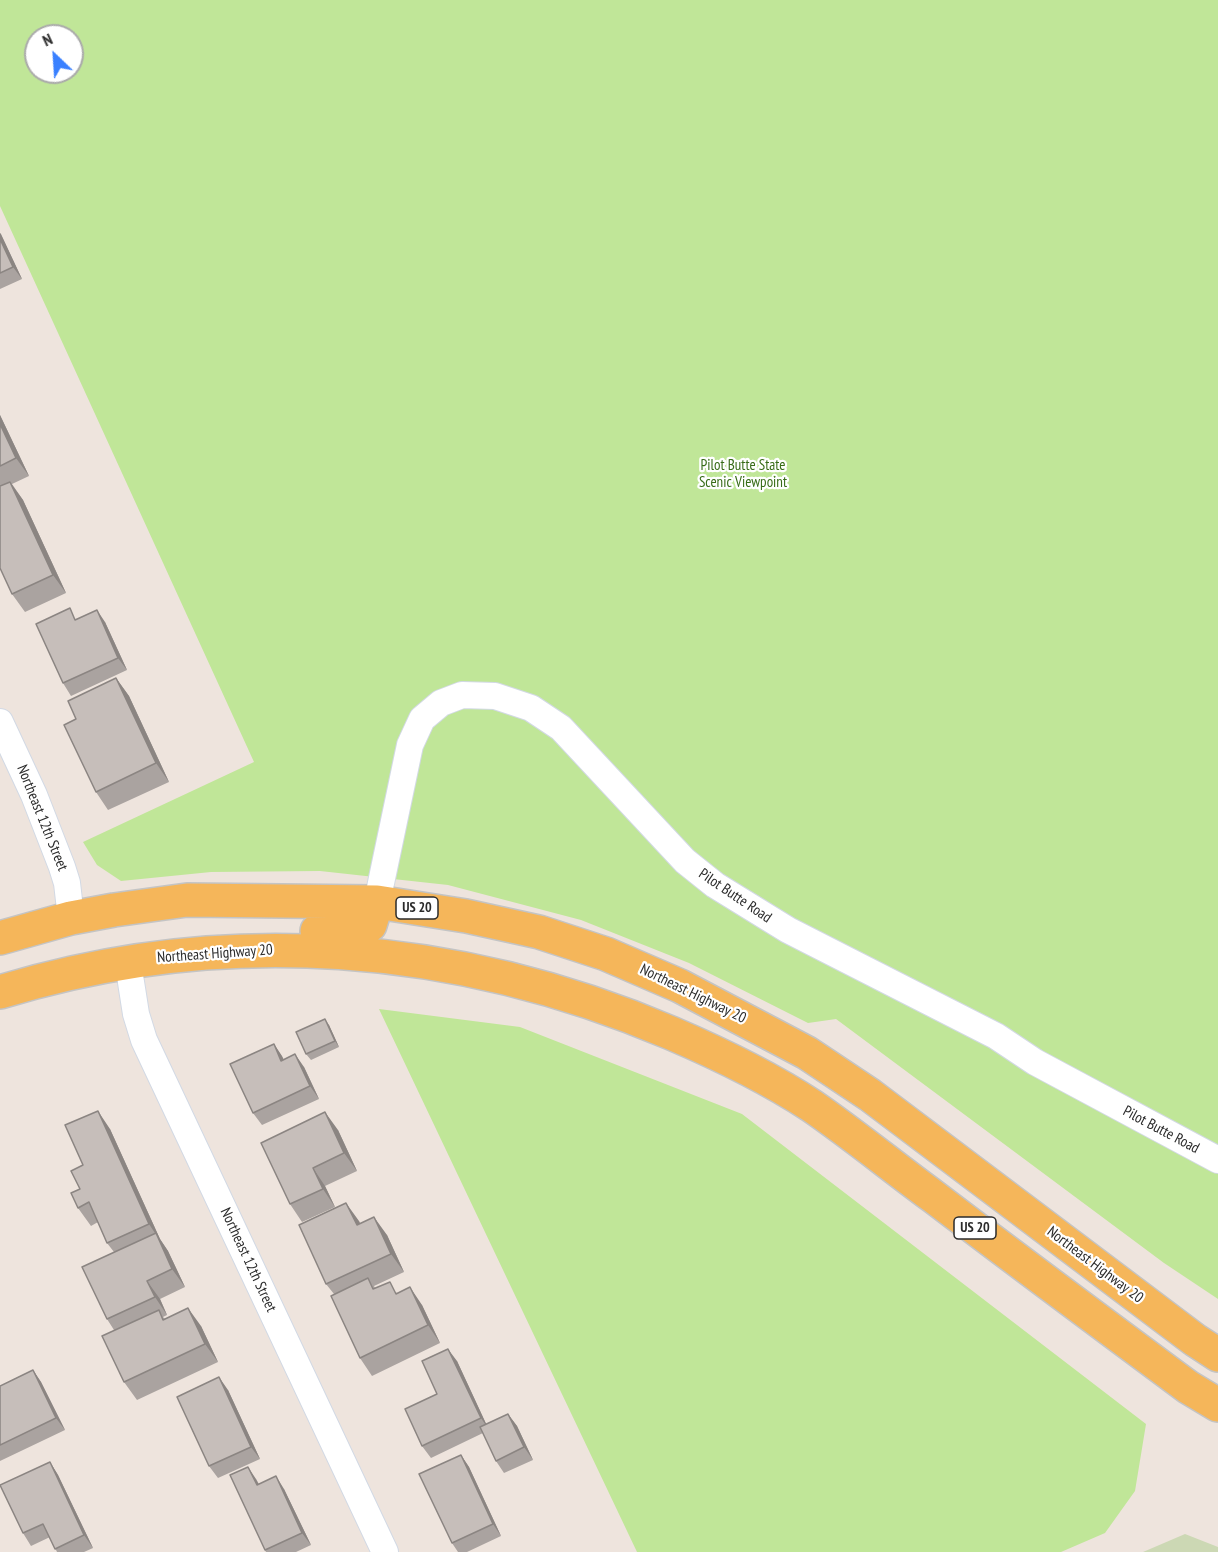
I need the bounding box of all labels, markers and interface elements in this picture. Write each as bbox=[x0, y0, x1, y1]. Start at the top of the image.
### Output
north arrow bbox=[24, 24, 84, 84]
text: N bbox=[39, 29, 55, 50]
park label: Pilot Butte State Scenic Viewpoint bbox=[699, 457, 787, 492]
street label: Northeast 12th Street bbox=[13, 762, 71, 874]
street label: Pilot Butte Road bbox=[695, 865, 775, 927]
road number: US 20 bbox=[396, 897, 438, 919]
street label: Northeast Highway 20 bbox=[157, 941, 273, 967]
street label: Northeast Highway 20 bbox=[637, 961, 749, 1027]
street label: Pilot Butte Road bbox=[1120, 1102, 1202, 1158]
street label: Northeast 12th Street bbox=[216, 1205, 280, 1315]
road number: US 20 bbox=[954, 1217, 996, 1239]
street label: Northeast Highway 20 bbox=[1043, 1223, 1147, 1307]

